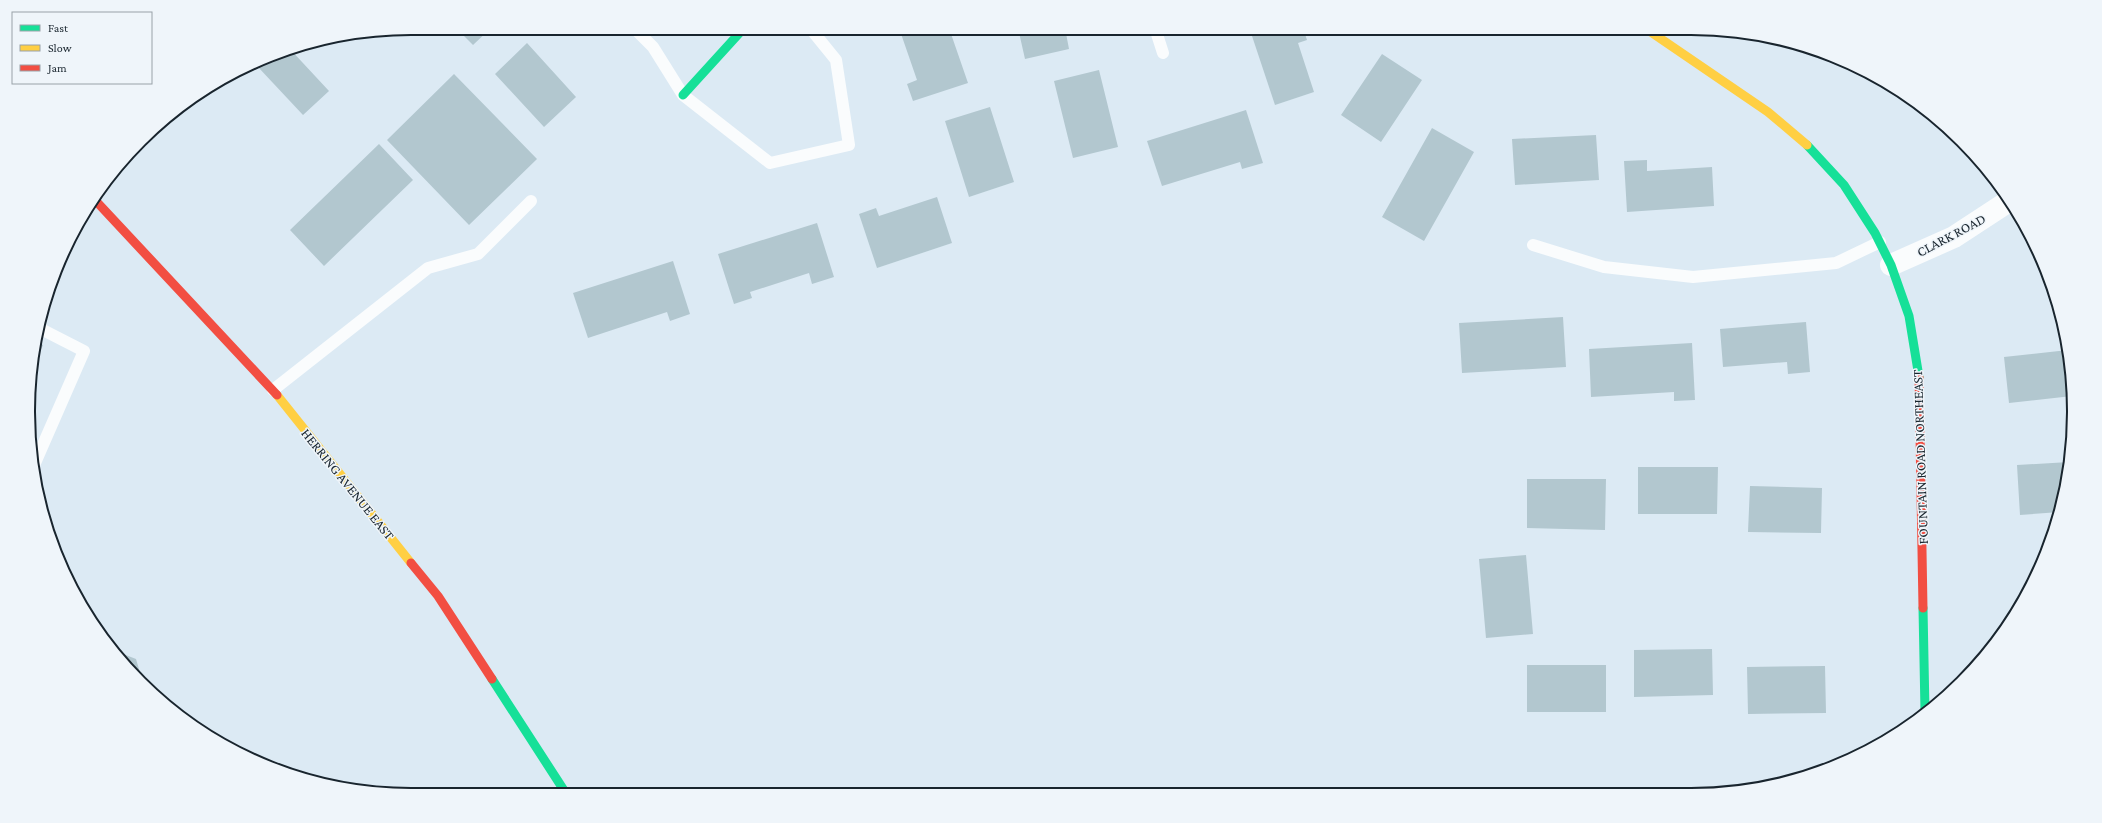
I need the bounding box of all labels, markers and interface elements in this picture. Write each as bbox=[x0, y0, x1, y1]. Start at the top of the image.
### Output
legend bbox=[12, 12, 152, 84]
text: Fast bbox=[48, 21, 69, 35]
text: Slow bbox=[48, 41, 72, 55]
text: Jam bbox=[47, 61, 67, 75]
street label: CLARK ROAD bbox=[1914, 210, 1988, 260]
street label: FOUNTAIN ROAD NORTHEAST bbox=[1909, 369, 1931, 545]
street label: HERRING AVENUE EAST bbox=[298, 425, 398, 543]

